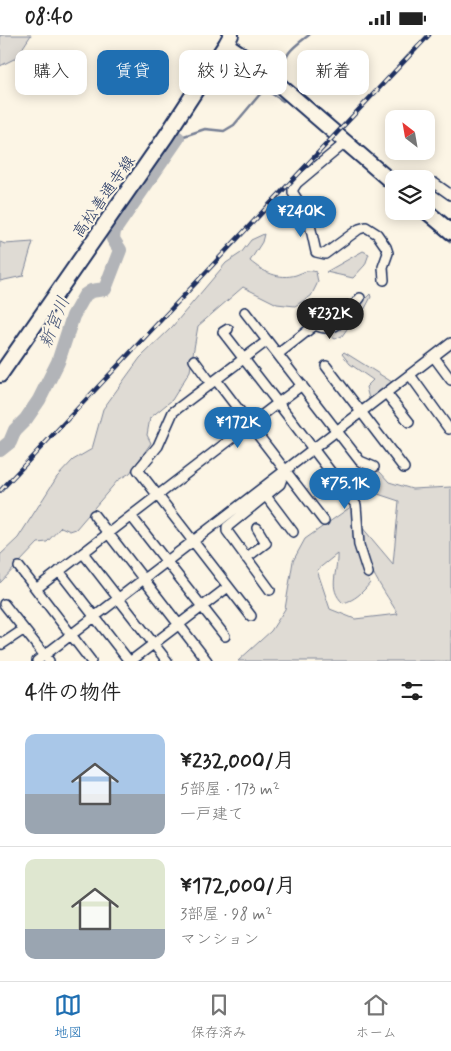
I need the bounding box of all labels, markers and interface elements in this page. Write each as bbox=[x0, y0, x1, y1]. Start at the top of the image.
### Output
text: 08:40 bbox=[25, 5, 73, 30]
chip: 購入 bbox=[15, 50, 87, 95]
chip: 賃貸 bbox=[97, 50, 169, 95]
chip: 絞り込み bbox=[179, 50, 287, 95]
chip: 新着 bbox=[297, 50, 369, 95]
north arrow bbox=[385, 110, 435, 160]
map controls bbox=[385, 110, 435, 220]
street label: 高松善通寺線 bbox=[68, 152, 140, 242]
button: layers bbox=[385, 170, 435, 220]
pin: ¥240K bbox=[266, 195, 336, 238]
text: ¥240K bbox=[277, 201, 325, 222]
water label: 新宮川 bbox=[34, 293, 76, 352]
pin: ¥232K bbox=[295, 297, 365, 340]
text: ¥232K bbox=[308, 303, 352, 324]
pin: ¥172K bbox=[203, 407, 273, 449]
text: ¥172K bbox=[215, 412, 261, 433]
pin: ¥75.1K bbox=[304, 467, 386, 510]
text: ¥75.1K bbox=[320, 473, 370, 494]
icon: filters bbox=[398, 677, 426, 705]
text: 4件の物件 bbox=[25, 679, 121, 707]
text: ¥232,000/月 bbox=[180, 747, 295, 775]
icon: home bbox=[65, 754, 125, 814]
text: 5部屋 · 173 m² bbox=[180, 779, 280, 800]
text: 一戸建て bbox=[180, 804, 244, 825]
text: ¥172,000/月 bbox=[180, 872, 296, 900]
icon: home bbox=[65, 879, 125, 939]
text: 3部屋 · 98 m² bbox=[180, 904, 272, 925]
text: マンション bbox=[180, 929, 259, 950]
tab: 地図 bbox=[54, 991, 82, 1042]
tab: 保存済み bbox=[191, 991, 247, 1042]
tab: ホーム bbox=[355, 991, 397, 1042]

